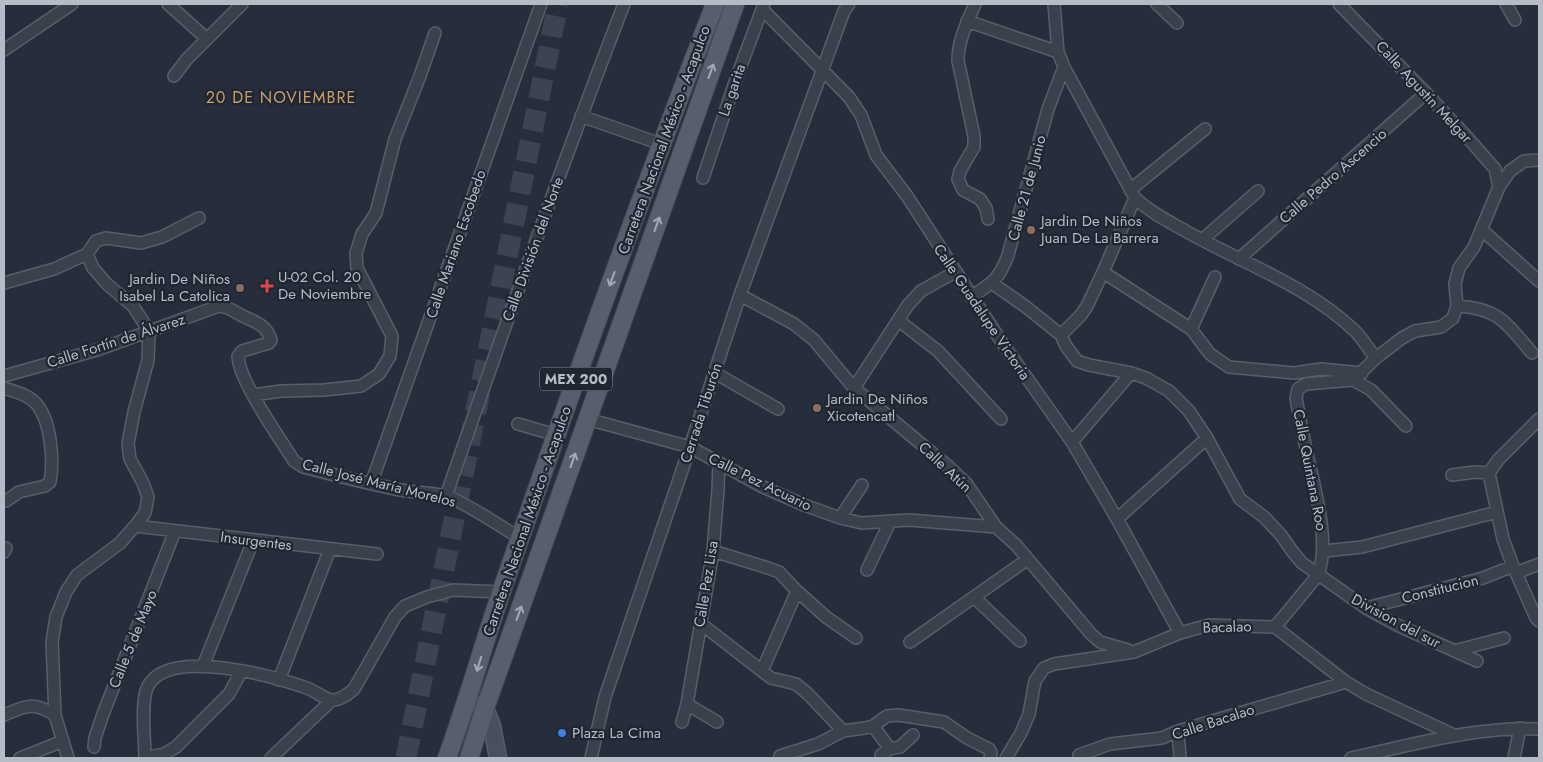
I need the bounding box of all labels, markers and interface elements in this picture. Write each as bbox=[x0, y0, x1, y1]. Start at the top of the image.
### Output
street label: Carretera Nacional México - Acapulco bbox=[612, 23, 716, 257]
street label: Calle Agustín Melgar bbox=[1371, 36, 1478, 149]
street label: La garita bbox=[713, 61, 751, 119]
one-way arrow bbox=[707, 64, 716, 79]
district label: 20 DE NOVIEMBRE bbox=[206, 86, 356, 109]
street label: Calle Pedro Ascencio bbox=[1274, 123, 1392, 229]
street label: Calle 21 de Junio bbox=[1002, 133, 1052, 243]
street label: Calle Mariano Escobedo bbox=[420, 167, 492, 321]
street label: Calle División del Norte bbox=[497, 173, 569, 324]
place label: Jardin De Niños Juan De La Barrera bbox=[1039, 210, 1159, 249]
one-way arrow bbox=[653, 217, 662, 232]
marker: Jardin De Niños Juan De La Barrera bbox=[1025, 224, 1037, 236]
street label: Calle Guadalupe Victoria bbox=[928, 239, 1036, 385]
place label: U-02 Col. 20 De Noviembre bbox=[278, 266, 371, 305]
place label: Jardin De Niños Isabel La Catolica bbox=[119, 268, 230, 307]
one-way arrow bbox=[607, 271, 616, 286]
marker: U-02 Col. 20 De Noviembre bbox=[260, 279, 274, 293]
marker: Jardin De Niños Isabel La Catolica bbox=[234, 282, 246, 294]
street label: Calle Fortín de Álvarez bbox=[44, 308, 188, 374]
street label: Cerrada Tiburón bbox=[674, 360, 728, 466]
road number: MEX 200 bbox=[540, 368, 612, 390]
place label: Jardin De Niños Xicotencatl bbox=[825, 388, 928, 427]
marker: Jardin De Niños Xicotencatl bbox=[811, 402, 823, 414]
street label: Carretera Nacional México - Acapulco bbox=[477, 403, 577, 639]
street label: Calle Quintana Roo bbox=[1287, 407, 1333, 533]
street label: Calle Atún bbox=[913, 436, 977, 498]
street label: Calle Pez Acuario bbox=[705, 447, 815, 517]
one-way arrow bbox=[569, 452, 578, 468]
street label: Calle José María Morelos bbox=[300, 453, 458, 513]
street label: Insurgentes bbox=[219, 526, 293, 556]
street label: Calle Pez Lisa bbox=[688, 539, 724, 629]
street label: Constitucion bbox=[1399, 569, 1481, 609]
street label: Calle 5 de Mayo bbox=[103, 587, 163, 691]
street label: Division del sur bbox=[1347, 588, 1445, 654]
one-way arrow bbox=[515, 606, 524, 621]
street label: Bacalao bbox=[1202, 615, 1252, 639]
one-way arrow bbox=[473, 656, 483, 672]
street label: Calle Bacalao bbox=[1169, 698, 1257, 746]
place label: Plaza La Cima bbox=[572, 722, 661, 744]
marker: Plaza La Cima bbox=[556, 727, 568, 739]

